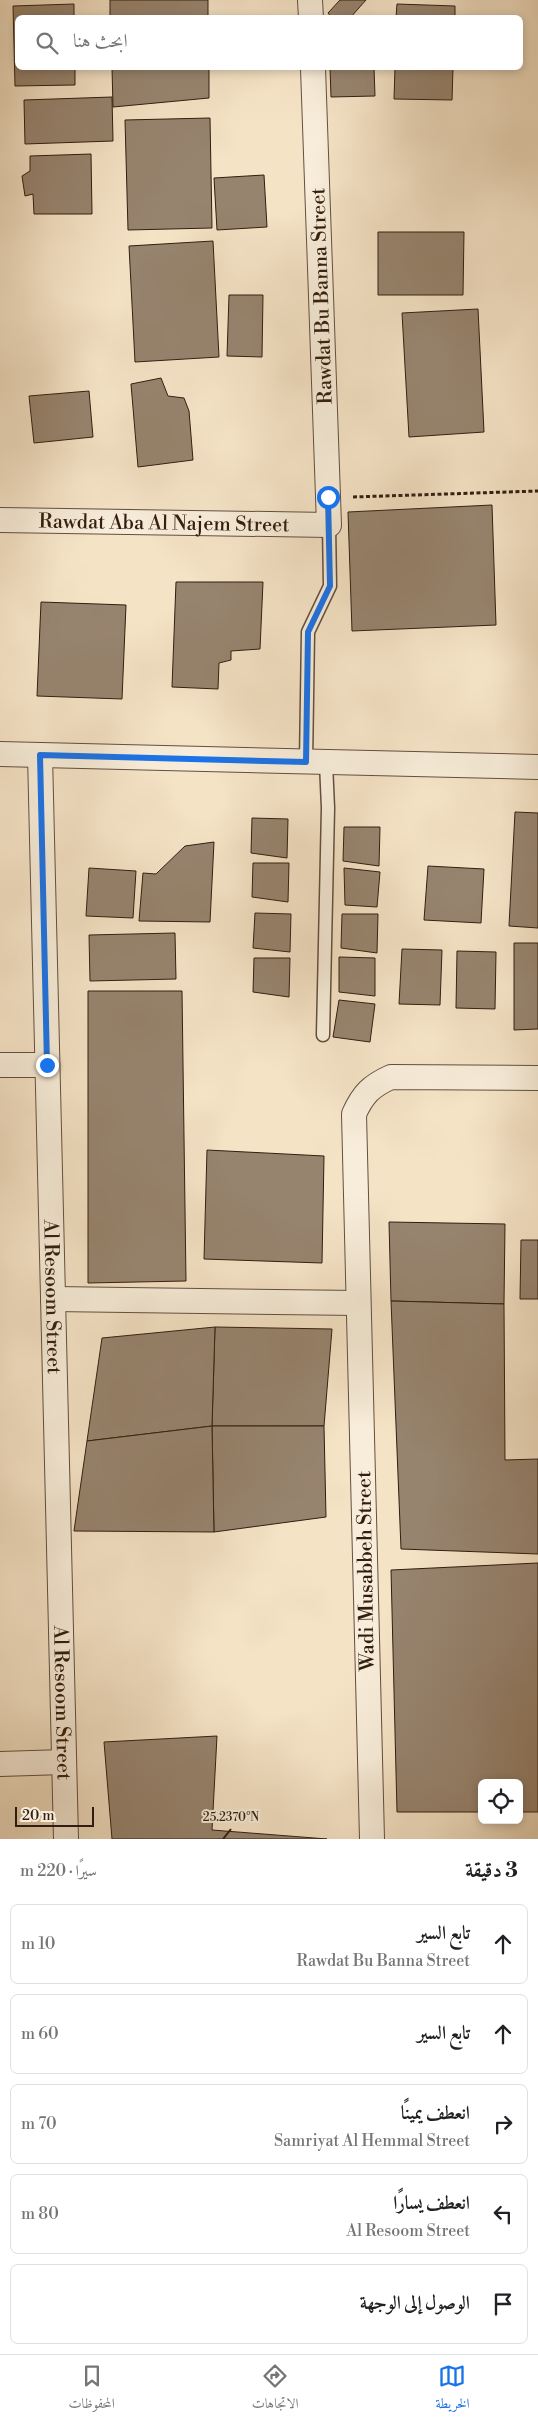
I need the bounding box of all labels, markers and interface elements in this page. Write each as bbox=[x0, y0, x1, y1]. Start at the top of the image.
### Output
search box bbox=[15, 15, 523, 70]
icon: search bbox=[33, 29, 61, 57]
text: ابحث هنا bbox=[73, 29, 128, 53]
street label: Rawdat Bu Banna Street bbox=[306, 187, 339, 405]
route start bbox=[317, 486, 340, 509]
street label: Rawdat Aba Al Najem Street bbox=[38, 510, 290, 538]
route end bbox=[36, 1054, 59, 1077]
street label: Al Resoom Street bbox=[37, 1218, 66, 1375]
street label: Wadi Musabbeh Street bbox=[352, 1471, 381, 1672]
street label: Al Resoom Street bbox=[47, 1624, 76, 1780]
map controls bbox=[478, 1779, 523, 1824]
button: locate bbox=[478, 1779, 523, 1824]
scale bar bbox=[15, 1804, 94, 1827]
text: 20 m bbox=[22, 1807, 54, 1825]
text: 25.2370°N bbox=[203, 1810, 259, 1825]
text: 3 دقيقة bbox=[465, 1858, 518, 1884]
text: سيرًا · 220 m bbox=[20, 1861, 97, 1881]
text: تابع السير bbox=[417, 1921, 470, 1945]
icon: ahead bbox=[489, 1930, 517, 1958]
text: 10 m bbox=[21, 1934, 55, 1954]
text: Rawdat Bu Banna Street bbox=[296, 1951, 470, 1971]
icon: ahead bbox=[489, 2020, 517, 2048]
text: تابع السير bbox=[417, 2021, 470, 2045]
text: 60 m bbox=[21, 2024, 59, 2044]
text: انعطف يمينًا bbox=[401, 2101, 470, 2125]
icon: right bbox=[489, 2110, 517, 2138]
text: 70 m bbox=[21, 2114, 57, 2134]
text: Samriyat Al Hemmal Street bbox=[274, 2131, 470, 2151]
text: انعطف يسارًا bbox=[393, 2191, 470, 2215]
icon: left bbox=[489, 2200, 517, 2228]
text: 80 m bbox=[21, 2204, 59, 2224]
text: Al Resoom Street bbox=[346, 2221, 470, 2241]
icon: arrive bbox=[489, 2290, 517, 2318]
text: الوصول إلى الوجهة bbox=[360, 2291, 470, 2315]
tab: المحفوظات bbox=[69, 2362, 115, 2417]
tab: الاتجاهات bbox=[252, 2362, 298, 2417]
tab: الخريطة bbox=[435, 2362, 470, 2417]

